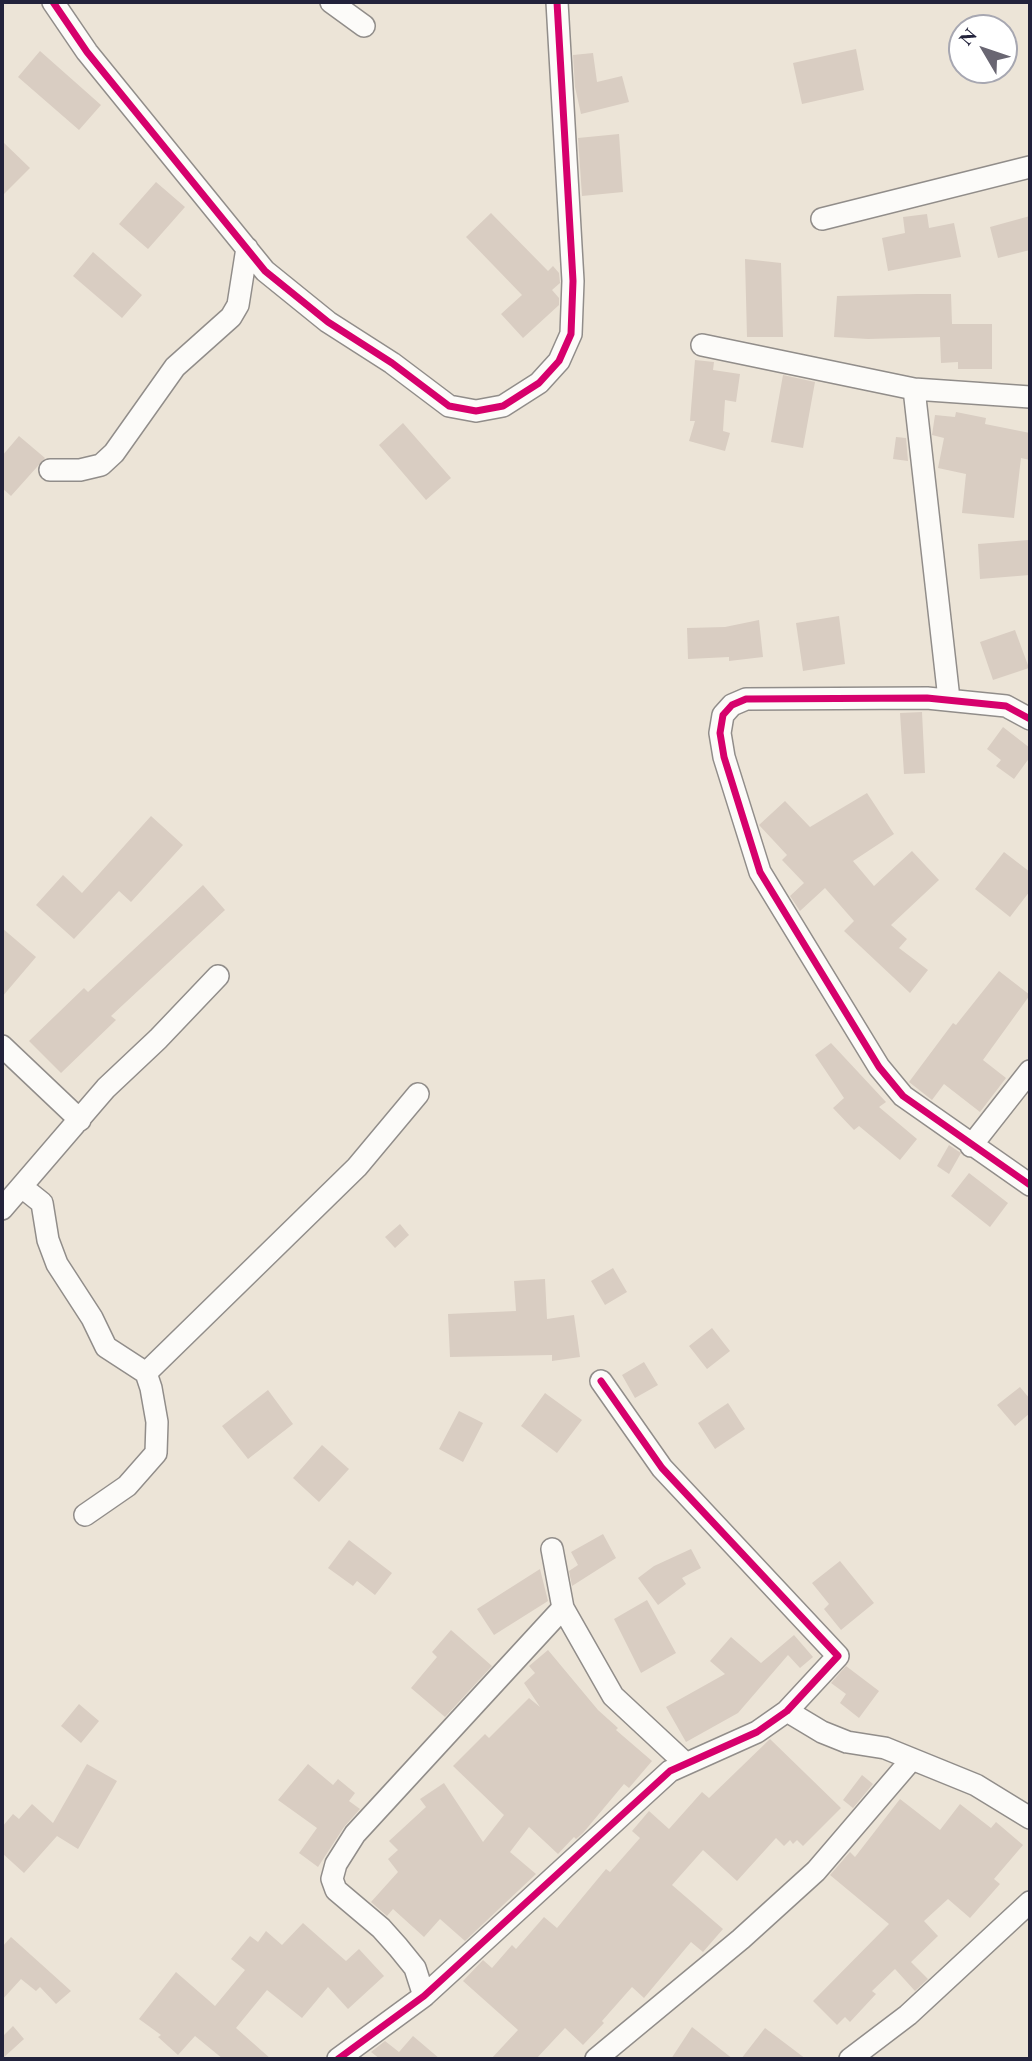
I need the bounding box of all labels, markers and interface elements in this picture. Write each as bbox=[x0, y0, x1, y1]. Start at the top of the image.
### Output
north arrow bbox=[948, 14, 1018, 84]
text: N bbox=[953, 23, 982, 51]

